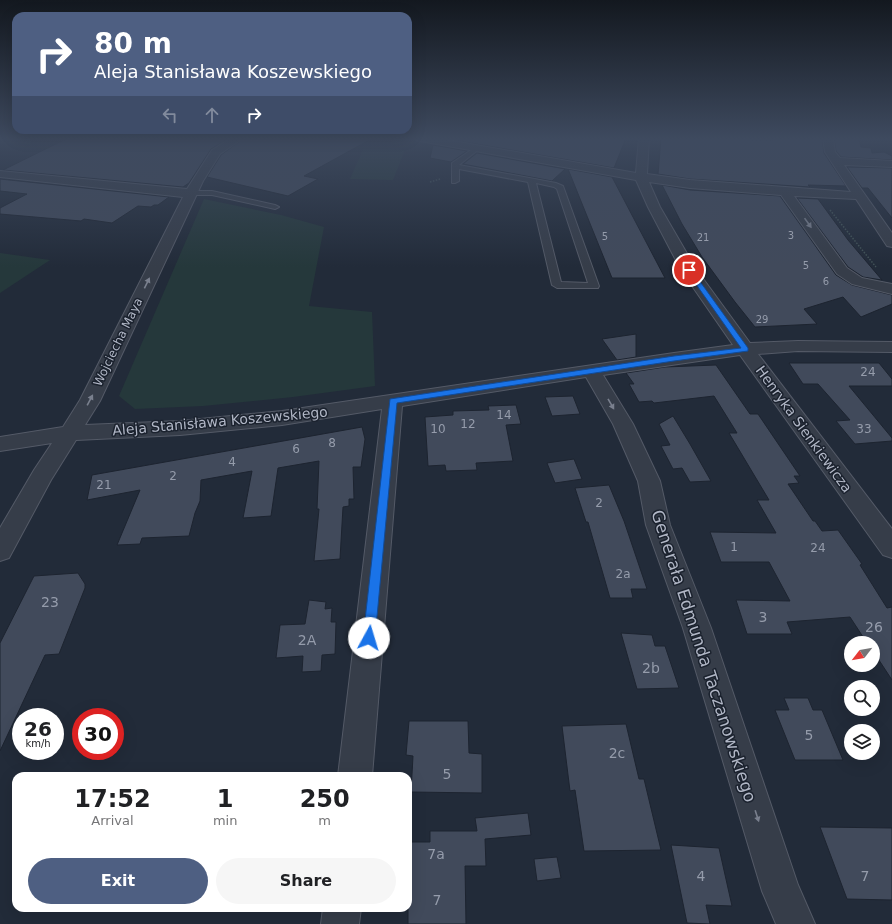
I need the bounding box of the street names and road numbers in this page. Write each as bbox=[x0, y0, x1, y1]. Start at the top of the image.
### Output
street label: Wojciecha Maya bbox=[91, 295, 145, 389]
street label: Henryka Sienkiewicza bbox=[753, 362, 855, 496]
street label: Aleja Stanisława Koszewskiego bbox=[112, 404, 328, 438]
street label: Generała Edmunda Taczanowskiego bbox=[647, 507, 761, 805]

